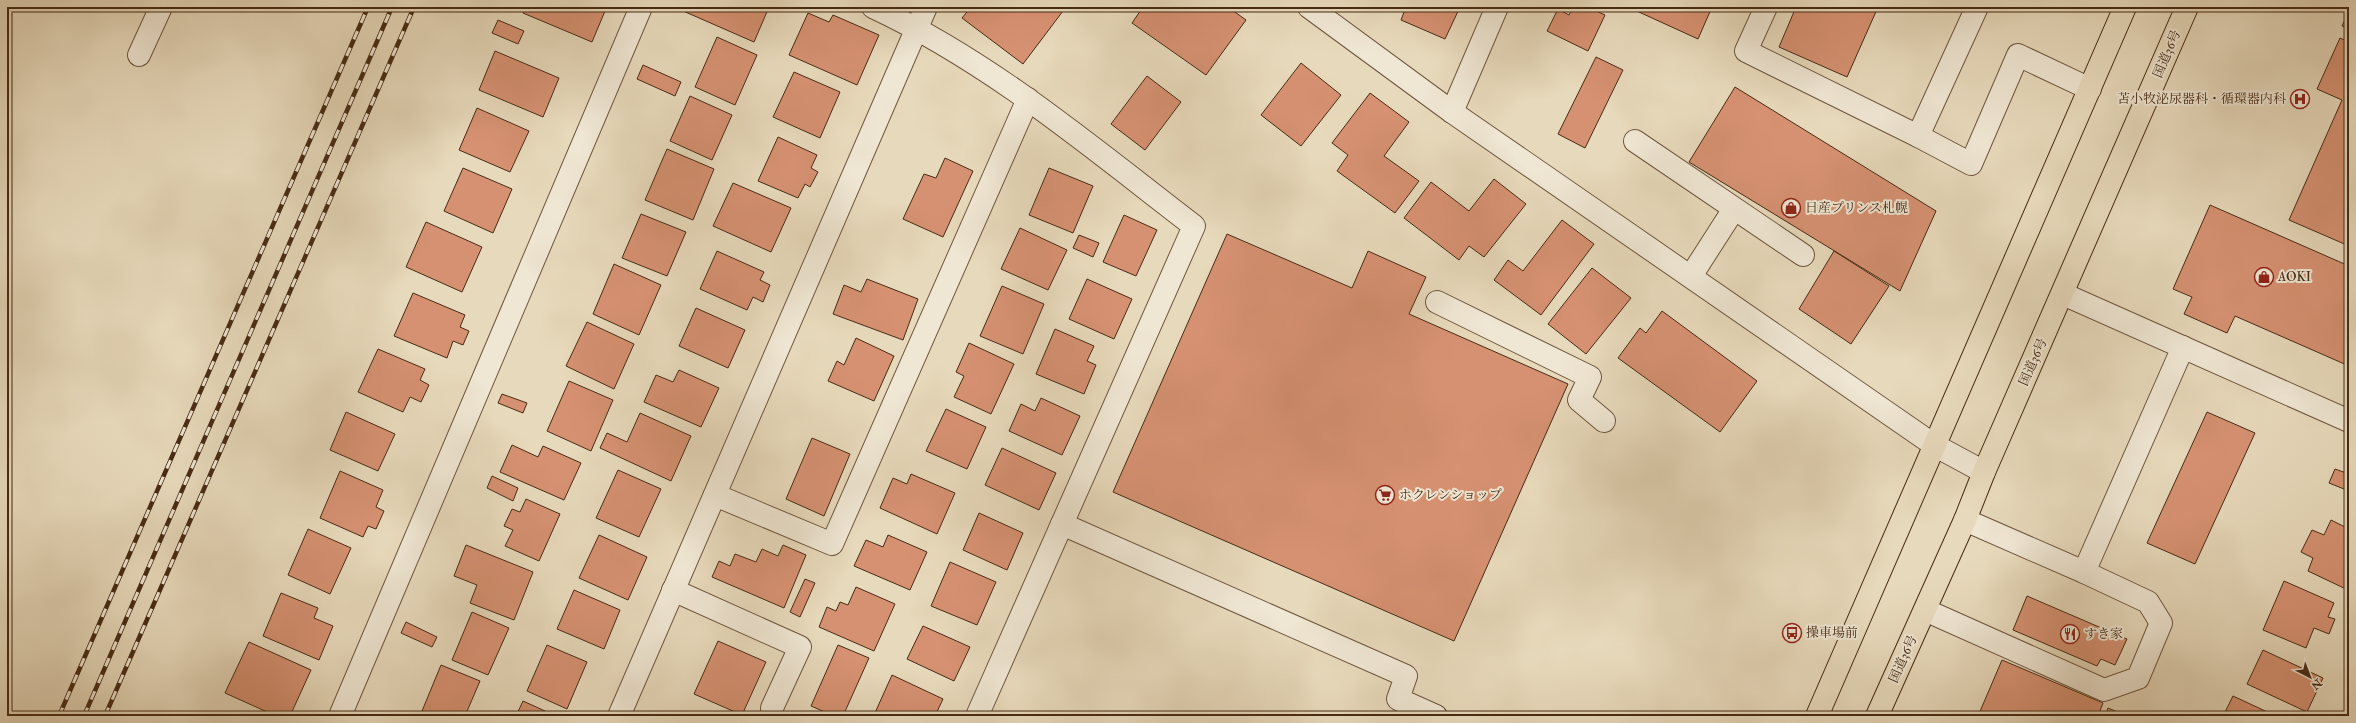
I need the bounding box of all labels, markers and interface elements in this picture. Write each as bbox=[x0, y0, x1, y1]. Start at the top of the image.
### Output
street label: 国道36号 bbox=[2150, 28, 2184, 80]
hospital icon: 苫小牧泌尿器科・循環器内科 bbox=[2289, 88, 2311, 110]
place label: 苫小牧泌尿器科・循環器内科 bbox=[2117, 91, 2286, 107]
shop icon: 日産プリンス札幌 bbox=[1780, 197, 1802, 219]
place label: 日産プリンス札幌 bbox=[1805, 200, 1908, 216]
shop icon: AOKI bbox=[2253, 266, 2275, 288]
place label: AOKI bbox=[2277, 269, 2311, 285]
street label: 国道36号 bbox=[2015, 336, 2051, 388]
supermarket icon: ホクレンショップ bbox=[1374, 484, 1396, 506]
place label: ホクレンショップ bbox=[1399, 487, 1502, 503]
bus stop icon: 操車場前 bbox=[1781, 622, 1803, 644]
restaurant icon: すき家 bbox=[2059, 623, 2081, 645]
place label: 操車場前 bbox=[1806, 625, 1858, 641]
place label: すき家 bbox=[2084, 626, 2123, 642]
street label: 国道36号 bbox=[1885, 633, 1921, 685]
north arrow bbox=[2290, 657, 2330, 697]
text: N bbox=[2307, 675, 2325, 693]

